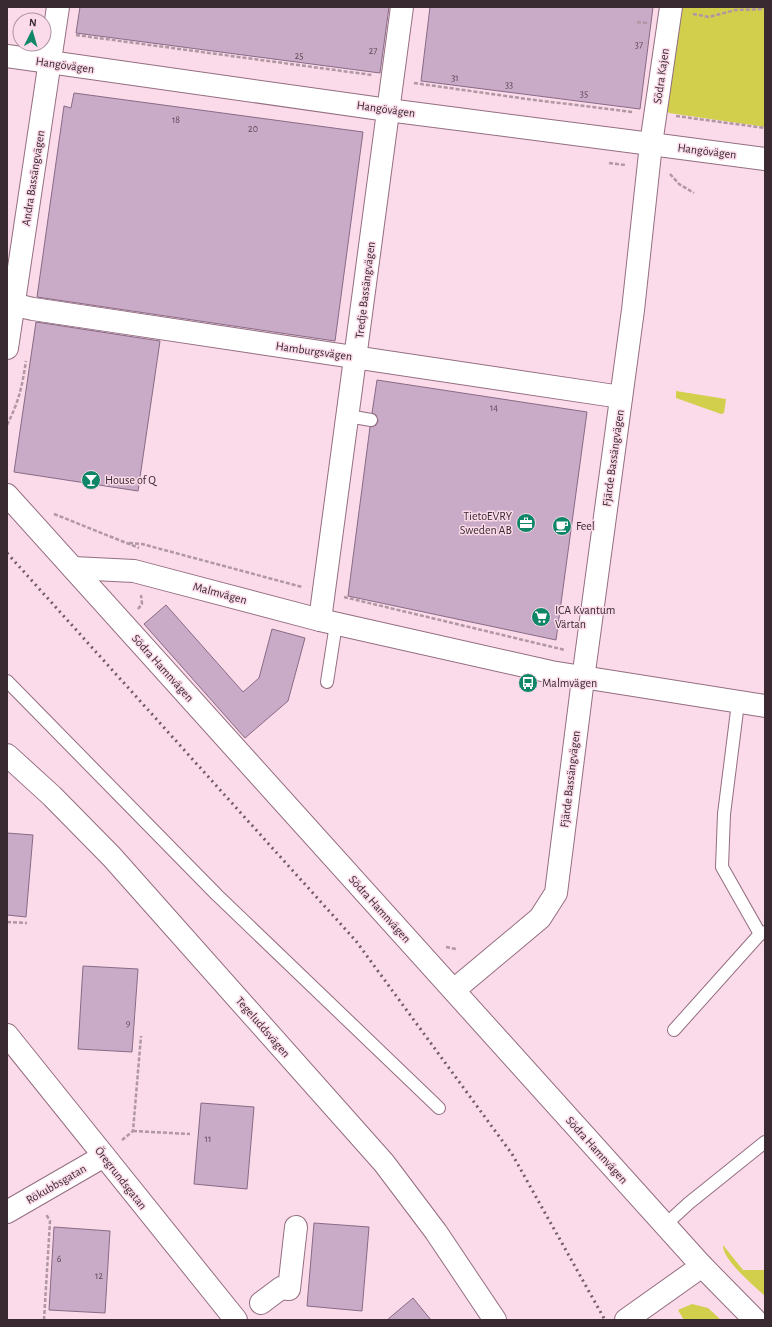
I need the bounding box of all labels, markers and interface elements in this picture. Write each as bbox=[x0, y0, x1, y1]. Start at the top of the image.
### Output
north arrow bbox=[12, 12, 52, 52]
text: N bbox=[29, 17, 37, 28]
house number: 37 bbox=[635, 40, 643, 50]
house number: 27 bbox=[369, 46, 377, 56]
street label: Södra Kajen bbox=[651, 48, 672, 105]
house number: 25 bbox=[295, 51, 303, 61]
street label: Hangövägen bbox=[35, 55, 95, 75]
house number: 31 bbox=[451, 73, 459, 83]
house number: 33 bbox=[505, 80, 513, 90]
house number: 35 bbox=[580, 89, 588, 99]
street label: Hangövägen bbox=[356, 99, 416, 119]
house number: 18 bbox=[172, 115, 180, 125]
house number: 20 bbox=[248, 124, 258, 134]
street label: Andra Bassängvägen bbox=[19, 129, 47, 227]
street label: Hangövägen bbox=[677, 141, 737, 161]
street label: Tredje Bassängvägen bbox=[353, 241, 378, 339]
street label: Hamburgsvägen bbox=[275, 340, 353, 362]
house number: 14 bbox=[490, 403, 498, 413]
street label: Fjärde Bassängvägen bbox=[600, 409, 627, 507]
bar icon: House of Q bbox=[80, 469, 102, 491]
place label: House of Q bbox=[105, 474, 157, 487]
place label: TietoEVRY Sweden AB bbox=[460, 510, 513, 536]
office icon: TietoEVRY Sweden AB bbox=[515, 512, 537, 534]
cafe icon: Feel bbox=[551, 515, 573, 537]
place label: Feel bbox=[576, 520, 595, 532]
street label: Malmvägen bbox=[192, 580, 248, 606]
place label: ICA Kvantum Värtan bbox=[555, 604, 615, 630]
supermarket icon: ICA Kvantum Värtan bbox=[530, 606, 552, 628]
street label: Södra Hamnvägen bbox=[130, 632, 196, 704]
bus stop icon: Malmvägen bbox=[517, 672, 539, 694]
place label: Malmvägen bbox=[542, 677, 597, 689]
street label: Fjärde Bassängvägen bbox=[558, 730, 583, 828]
street label: Södra Hamnvägen bbox=[347, 873, 413, 945]
street label: Tegeluddsvägen bbox=[234, 994, 292, 1060]
house number: 9 bbox=[126, 1018, 131, 1028]
street label: Södra Hamnvägen bbox=[564, 1114, 630, 1186]
house number: 11 bbox=[205, 1134, 211, 1144]
street label: Öregrundsgatan bbox=[93, 1144, 150, 1212]
street label: Rökubbsgatan bbox=[24, 1162, 88, 1206]
house number: 6 bbox=[57, 1254, 62, 1264]
house number: 12 bbox=[95, 1271, 103, 1281]

